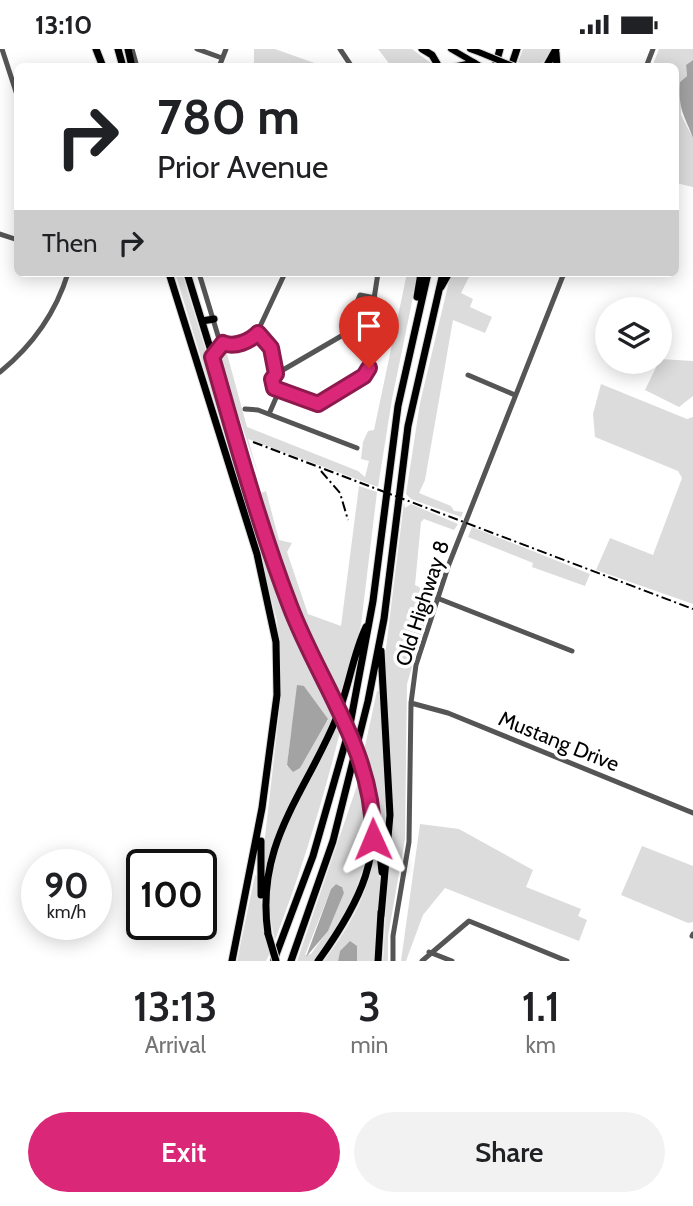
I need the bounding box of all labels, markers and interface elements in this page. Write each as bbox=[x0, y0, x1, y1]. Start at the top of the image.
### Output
text: 13:10 bbox=[35, 9, 92, 41]
text: 780 m bbox=[157, 87, 300, 146]
icon: right bbox=[42, 91, 133, 182]
text: Prior Avenue bbox=[157, 147, 328, 186]
icon: right bbox=[112, 224, 150, 262]
text: Then bbox=[42, 227, 98, 259]
pin bbox=[339, 296, 399, 368]
map controls bbox=[595, 297, 672, 374]
button: layers bbox=[595, 297, 672, 374]
icon: arrive bbox=[350, 307, 388, 345]
street label: Old Highway 8 bbox=[390, 537, 454, 669]
street label: Mustang Drive bbox=[495, 705, 623, 777]
position arrow bbox=[336, 802, 410, 876]
speed limit sign: 100 bbox=[126, 849, 217, 940]
text: 90 bbox=[44, 864, 89, 907]
text: km/h bbox=[47, 901, 86, 923]
text: 13:13 bbox=[133, 980, 217, 1032]
text: 3 bbox=[358, 980, 381, 1032]
text: 1.1 bbox=[522, 980, 560, 1032]
text: Arrival bbox=[145, 1031, 206, 1059]
text: min bbox=[351, 1031, 388, 1059]
text: km bbox=[525, 1031, 556, 1059]
button: Exit bbox=[28, 1112, 340, 1192]
button: Share bbox=[354, 1112, 665, 1192]

